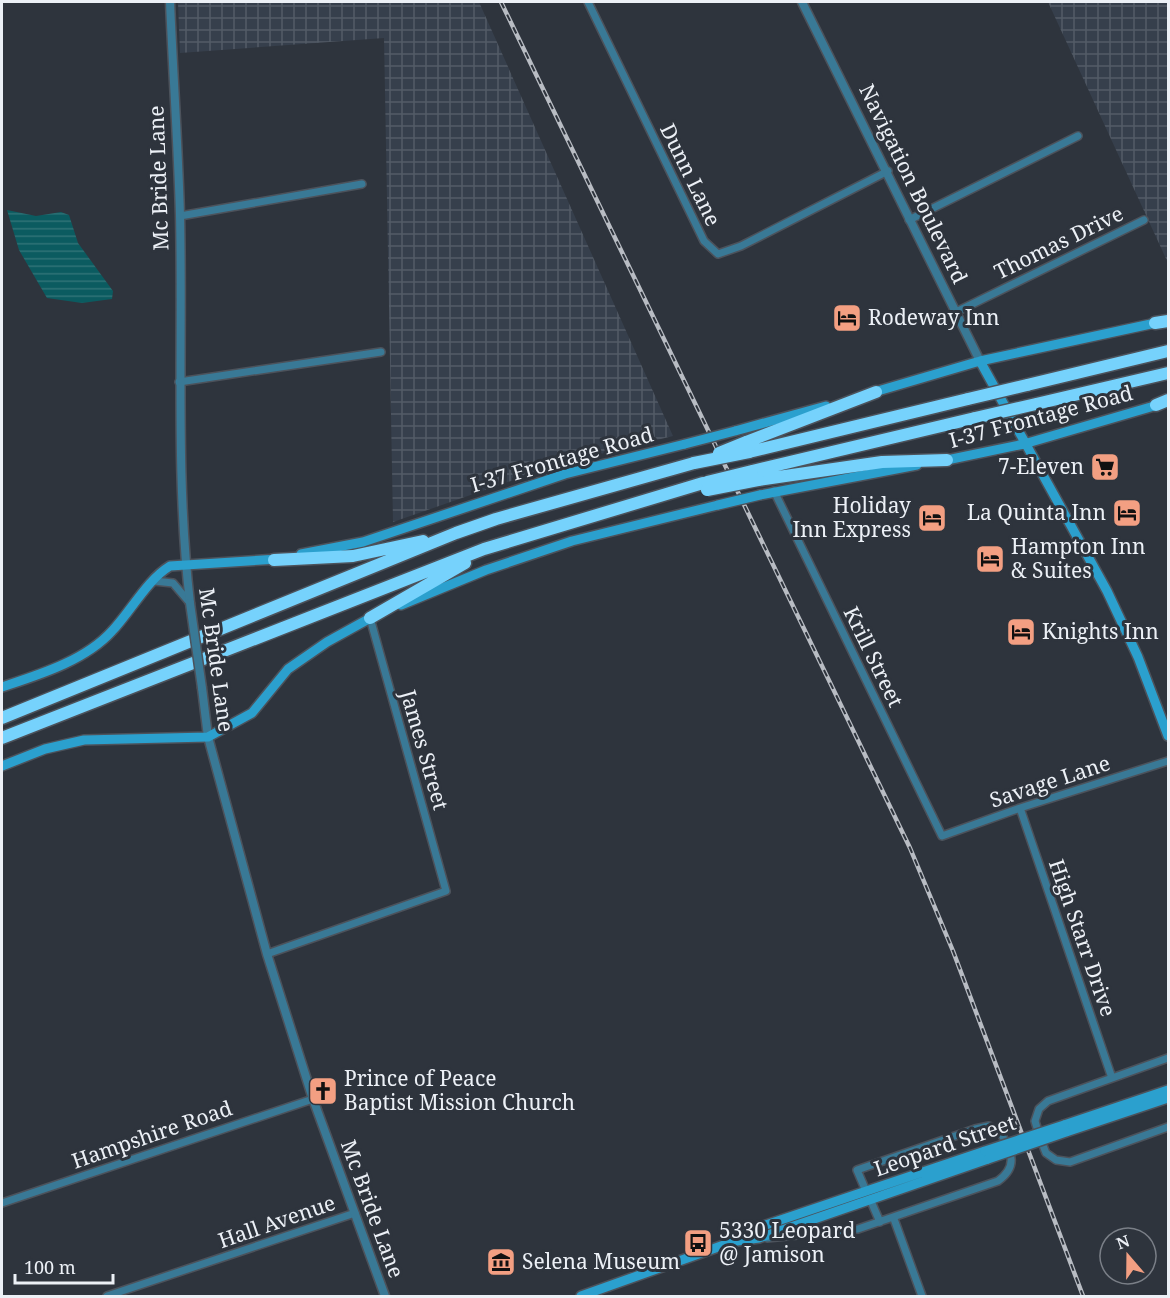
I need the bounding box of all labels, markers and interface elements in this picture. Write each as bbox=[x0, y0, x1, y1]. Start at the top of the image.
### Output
street label: Navigation Boulevard bbox=[853, 79, 974, 288]
street label: Mc Bride Lane bbox=[141, 105, 175, 251]
street label: Dunn Lane bbox=[654, 119, 728, 231]
street label: Thomas Drive bbox=[989, 199, 1128, 285]
hotel icon: Rodeway Inn bbox=[831, 302, 863, 334]
place label: Rodeway Inn bbox=[868, 303, 1000, 331]
street label: I-37 Frontage Road bbox=[946, 378, 1136, 454]
street label: I-37 Frontage Road bbox=[467, 420, 656, 499]
supermarket icon: 7-Eleven bbox=[1089, 451, 1121, 483]
place label: 7-Eleven bbox=[998, 452, 1084, 480]
place label: Holiday Inn Express bbox=[793, 491, 911, 543]
hotel icon: La Quinta Inn bbox=[1111, 497, 1143, 529]
place label: La Quinta Inn bbox=[967, 498, 1106, 526]
hotel icon: Holiday Inn Express bbox=[916, 502, 948, 534]
place label: Hampton Inn & Suites bbox=[1011, 532, 1146, 584]
hotel icon: Hampton Inn & Suites bbox=[974, 543, 1006, 575]
street label: Mc Bride Lane bbox=[193, 586, 241, 734]
street label: Krill Street bbox=[838, 602, 910, 711]
hotel icon: Knights Inn bbox=[1005, 616, 1037, 648]
place label: Knights Inn bbox=[1042, 617, 1159, 645]
street label: James Street bbox=[394, 685, 455, 813]
street label: Savage Lane bbox=[986, 748, 1113, 814]
street label: High Starr Drive bbox=[1043, 855, 1123, 1020]
place label: Prince of Peace Baptist Mission Church bbox=[344, 1064, 575, 1116]
church icon: Prince of Peace Baptist Mission Church bbox=[307, 1075, 339, 1107]
street label: Hampshire Road bbox=[68, 1093, 236, 1175]
street label: Leopard Street bbox=[870, 1108, 1019, 1182]
street label: Mc Bride Lane bbox=[335, 1136, 411, 1282]
street label: Hall Avenue bbox=[214, 1188, 339, 1254]
place label: 5330 Leopard @ Jamison bbox=[719, 1216, 855, 1268]
north arrow bbox=[1098, 1226, 1158, 1286]
bus stop icon: 5330 Leopard @ Jamison bbox=[682, 1227, 714, 1259]
text: N bbox=[1113, 1229, 1133, 1254]
museum icon: Selena Museum bbox=[485, 1246, 517, 1278]
scale bar bbox=[15, 1247, 112, 1285]
place label: Selena Museum bbox=[522, 1247, 680, 1275]
text: 100 m bbox=[24, 1255, 76, 1279]

